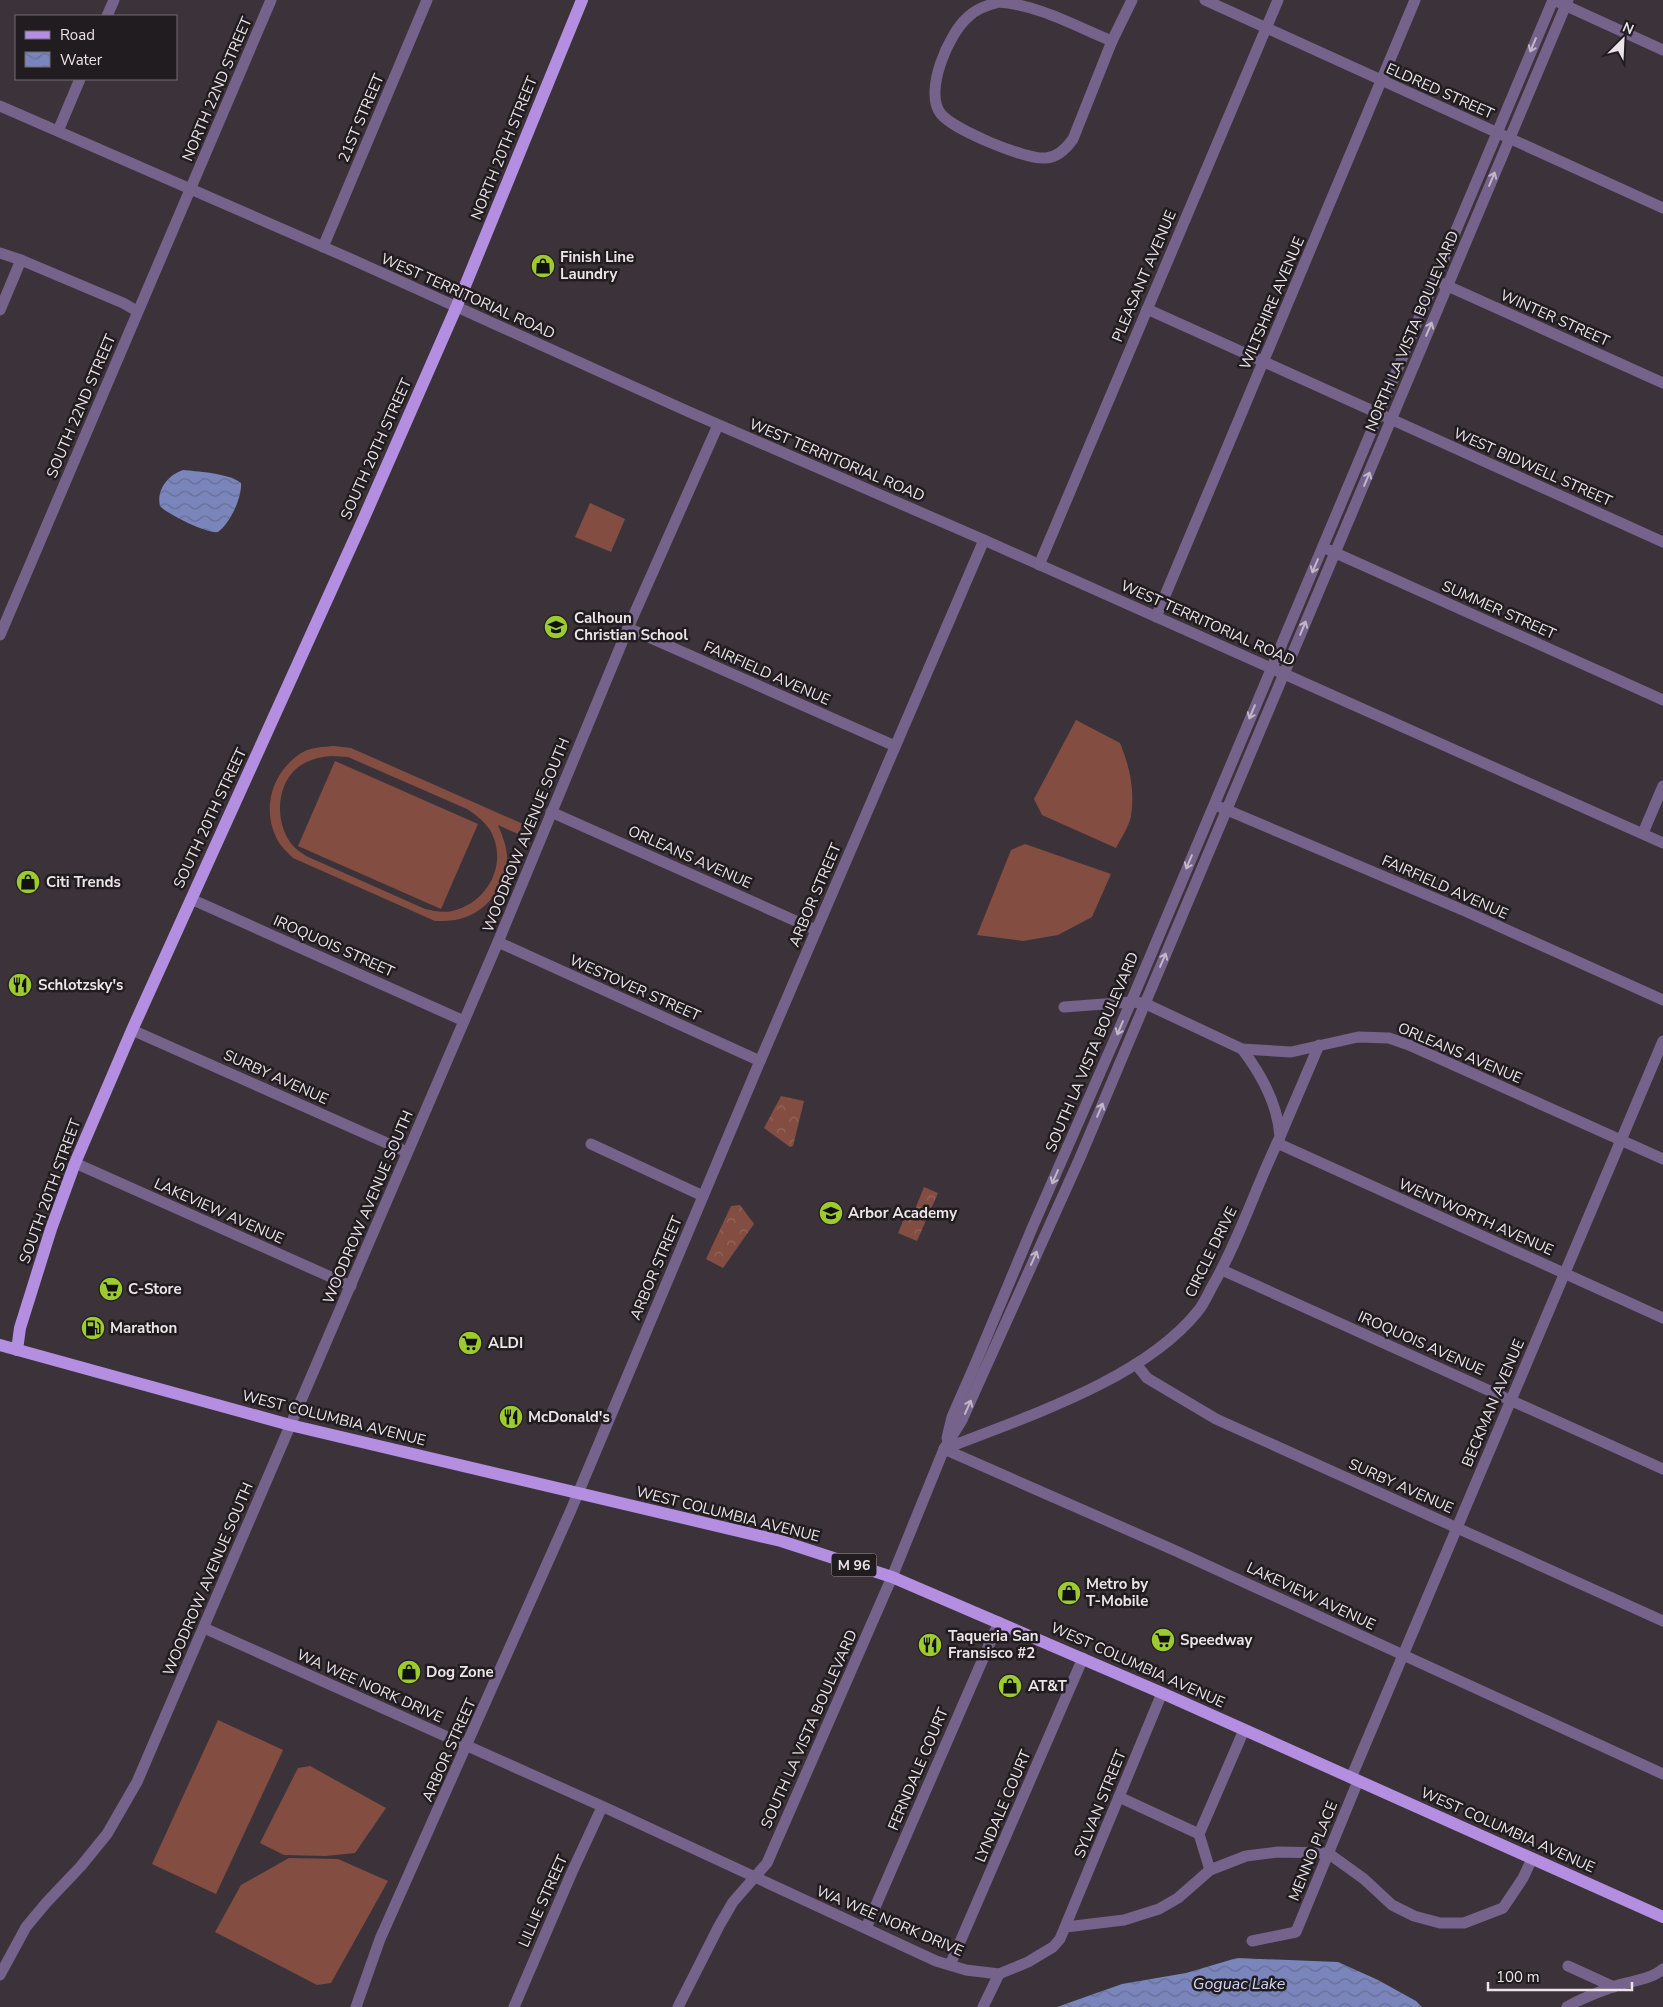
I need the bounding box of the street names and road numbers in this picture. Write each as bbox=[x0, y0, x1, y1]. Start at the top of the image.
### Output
street label: NORTH 22ND STREET bbox=[177, 14, 257, 164]
street label: ELDRED STREET bbox=[1383, 58, 1497, 124]
street label: 21ST STREET bbox=[333, 71, 389, 165]
street label: NORTH 20TH STREET bbox=[466, 73, 542, 223]
street label: PLEASANT AVENUE bbox=[1107, 207, 1181, 345]
street label: NORTH LA VISTA BOULEVARD bbox=[1361, 228, 1463, 434]
street label: WILTSHIRE AVENUE bbox=[1235, 234, 1309, 372]
street label: WEST TERRITORIAL ROAD bbox=[378, 248, 558, 344]
street label: WINTER STREET bbox=[1497, 285, 1613, 351]
street label: SOUTH 22ND STREET bbox=[42, 331, 120, 481]
street label: SOUTH 20TH STREET bbox=[336, 375, 416, 523]
street label: WEST TERRITORIAL ROAD bbox=[746, 414, 928, 506]
street label: WEST BIDWELL STREET bbox=[1451, 423, 1615, 511]
street label: WEST TERRITORIAL ROAD bbox=[1118, 575, 1298, 671]
street label: SUMMER STREET bbox=[1439, 576, 1559, 644]
street label: FAIRFIELD AVENUE bbox=[701, 636, 833, 710]
street label: WOODROW AVENUE SOUTH bbox=[478, 735, 574, 935]
street label: SOUTH 20TH STREET bbox=[169, 745, 251, 891]
street label: ORLEANS AVENUE bbox=[625, 821, 755, 893]
street label: ARBOR STREET bbox=[784, 840, 846, 950]
street label: FAIRFIELD AVENUE bbox=[1379, 850, 1511, 924]
street label: IROQUOIS STREET bbox=[270, 910, 398, 982]
street label: SOUTH LA VISTA BOULEVARD bbox=[1041, 949, 1143, 1155]
street label: WESTOVER STREET bbox=[566, 950, 704, 1026]
street label: ORLEANS AVENUE bbox=[1395, 1018, 1525, 1088]
street label: SURBY AVENUE bbox=[220, 1045, 332, 1109]
street label: WOODROW AVENUE SOUTH bbox=[318, 1107, 418, 1307]
street label: SOUTH 20TH STREET bbox=[14, 1116, 86, 1266]
street label: LAKEVIEW AVENUE bbox=[151, 1173, 287, 1249]
street label: WENTWORTH AVENUE bbox=[1395, 1174, 1557, 1260]
street label: CIRCLE DRIVE bbox=[1180, 1203, 1242, 1301]
street label: ARBOR STREET bbox=[625, 1213, 687, 1323]
street label: IROQUOIS AVENUE bbox=[1355, 1306, 1487, 1380]
street label: BECKMAN AVENUE bbox=[1457, 1336, 1529, 1470]
street label: WEST COLUMBIA AVENUE bbox=[240, 1385, 428, 1451]
street label: SURBY AVENUE bbox=[1345, 1454, 1457, 1518]
street label: WOODROW AVENUE SOUTH bbox=[158, 1479, 258, 1679]
street label: WEST COLUMBIA AVENUE bbox=[634, 1481, 822, 1547]
road number: M 96 bbox=[832, 1554, 876, 1576]
street label: LAKEVIEW AVENUE bbox=[1243, 1557, 1379, 1635]
street label: WEST COLUMBIA AVENUE bbox=[1048, 1618, 1228, 1712]
street label: SOUTH LA VISTA BOULEVARD bbox=[756, 1627, 862, 1831]
street label: WA WEE NORK DRIVE bbox=[294, 1645, 446, 1727]
street label: ARBOR STREET bbox=[417, 1695, 481, 1805]
street label: FERNDALE COURT bbox=[883, 1704, 953, 1834]
street label: LYNDALE COURT bbox=[970, 1747, 1036, 1865]
street label: SYLVAN STREET bbox=[1069, 1747, 1131, 1861]
street label: WEST COLUMBIA AVENUE bbox=[1418, 1783, 1598, 1877]
street label: MENNO PLACE bbox=[1284, 1798, 1342, 1904]
street label: LILLIE STREET bbox=[514, 1852, 572, 1950]
street label: WA WEE NORK DRIVE bbox=[813, 1881, 967, 1961]

